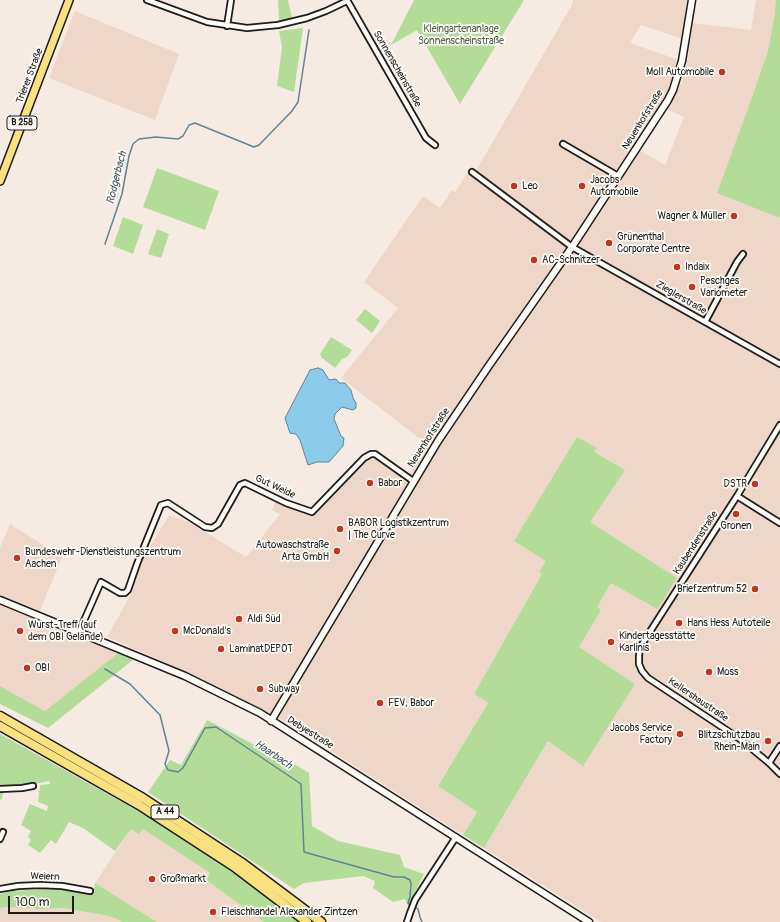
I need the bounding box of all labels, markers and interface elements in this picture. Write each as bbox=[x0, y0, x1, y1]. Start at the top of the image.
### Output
park label: Kleingartenanlage Sonnenscheinstraße bbox=[418, 23, 504, 46]
street label: Sonnenscheinstraße bbox=[370, 29, 424, 109]
street label: Trierer Straße bbox=[14, 47, 46, 105]
place label: Moll Automobile bbox=[646, 66, 714, 78]
marker: Moll Automobile bbox=[717, 67, 727, 77]
street label: Neuenhofstraße bbox=[620, 88, 666, 152]
road number: B 258 bbox=[7, 116, 37, 130]
water label: Rödgerbach bbox=[104, 150, 130, 206]
place label: Jacobs Automobile bbox=[590, 174, 638, 198]
place label: Leo bbox=[522, 180, 538, 192]
marker: Leo bbox=[509, 181, 519, 191]
marker: Jacobs Automobile bbox=[577, 181, 587, 191]
place label: Wagner & Müller bbox=[657, 210, 726, 222]
marker: Wagner & Müller bbox=[729, 211, 739, 221]
place label: Grünenthal Corporate Centre bbox=[617, 231, 690, 254]
marker: Grünenthal Corporate Centre bbox=[604, 238, 614, 248]
place label: AC-Schnitzer bbox=[542, 254, 600, 266]
marker: AC-Schnitzer bbox=[529, 255, 539, 265]
place label: Indaix bbox=[685, 261, 710, 273]
marker: Indaix bbox=[672, 262, 682, 272]
place label: Peschges Variometer bbox=[700, 275, 747, 298]
street label: Zieglerstraße bbox=[654, 279, 708, 317]
marker: Peschges Variometer bbox=[687, 282, 697, 292]
street label: Neuenhofstraße bbox=[405, 406, 453, 470]
street label: Gut Weide bbox=[253, 472, 297, 502]
place label: Babor bbox=[378, 477, 402, 489]
marker: Babor bbox=[365, 478, 375, 488]
place label: DSTR bbox=[724, 478, 747, 490]
marker: DSTR bbox=[750, 479, 760, 489]
street label: Kaubendenstraße bbox=[671, 509, 721, 577]
marker: Gronen bbox=[731, 509, 741, 519]
place label: BABOR Logistikzentrum | The Curve bbox=[348, 517, 449, 540]
place label: Gronen bbox=[720, 520, 752, 532]
marker: BABOR Logistikzentrum | The Curve bbox=[335, 524, 345, 534]
place label: Autowaschstraße Arta GmbH bbox=[256, 539, 329, 562]
place label: Bundeswehr-Dienstleistungszentrum Aachen bbox=[25, 546, 181, 570]
marker: Autowaschstraße Arta GmbH bbox=[332, 546, 342, 556]
marker: Bundeswehr-Dienstleistungszentrum Aachen bbox=[12, 553, 22, 563]
place label: Briefzentrum 52 bbox=[677, 583, 747, 595]
marker: Briefzentrum 52 bbox=[750, 584, 760, 594]
place label: Aldi Süd bbox=[247, 613, 281, 625]
marker: Aldi Süd bbox=[234, 614, 244, 624]
place label: Hans Hess Autoteile bbox=[687, 617, 770, 629]
marker: Hans Hess Autoteile bbox=[674, 618, 684, 628]
place label: Wurst-Treff (auf dem OBI Gelände) bbox=[28, 619, 104, 642]
place label: McDonald's bbox=[183, 625, 231, 637]
marker: Wurst-Treff (auf dem OBI Gelände) bbox=[15, 626, 25, 636]
marker: McDonald's bbox=[170, 626, 180, 636]
place label: Kindertagesstätte Karlinis bbox=[619, 630, 695, 654]
marker: Kindertagesstätte Karlinis bbox=[606, 637, 616, 647]
place label: LaminatDEPOT bbox=[229, 643, 293, 655]
marker: LaminatDEPOT bbox=[216, 644, 226, 654]
place label: OBI bbox=[35, 662, 50, 674]
marker: OBI bbox=[22, 663, 32, 673]
place label: Moss bbox=[717, 666, 739, 678]
marker: Moss bbox=[704, 667, 714, 677]
street label: Kellershaustraße bbox=[666, 675, 730, 725]
place label: Subway bbox=[268, 683, 299, 695]
marker: Subway bbox=[255, 684, 265, 694]
place label: FEV, Babor bbox=[388, 697, 434, 709]
marker: FEV, Babor bbox=[375, 698, 385, 708]
street label: Debyestraße bbox=[285, 714, 335, 752]
place label: Jacobs Service Factory bbox=[610, 722, 672, 746]
marker: Jacobs Service Factory bbox=[675, 729, 685, 739]
place label: Blitzschutzbau Rhein-Main bbox=[698, 729, 760, 752]
marker: Blitzschutzbau Rhein-Main bbox=[763, 736, 773, 746]
water label: Haarbach bbox=[252, 738, 294, 772]
road number: A 44 bbox=[151, 805, 179, 819]
street label: Weiern bbox=[30, 870, 60, 884]
place label: Großmarkt bbox=[160, 873, 206, 885]
marker: Großmarkt bbox=[147, 874, 157, 884]
scale bar bbox=[10, 888, 76, 914]
text: 100 m bbox=[15, 895, 49, 910]
place label: Fleischhandel Alexander Zintzen bbox=[221, 906, 358, 918]
marker: Fleischhandel Alexander Zintzen bbox=[208, 907, 218, 917]

